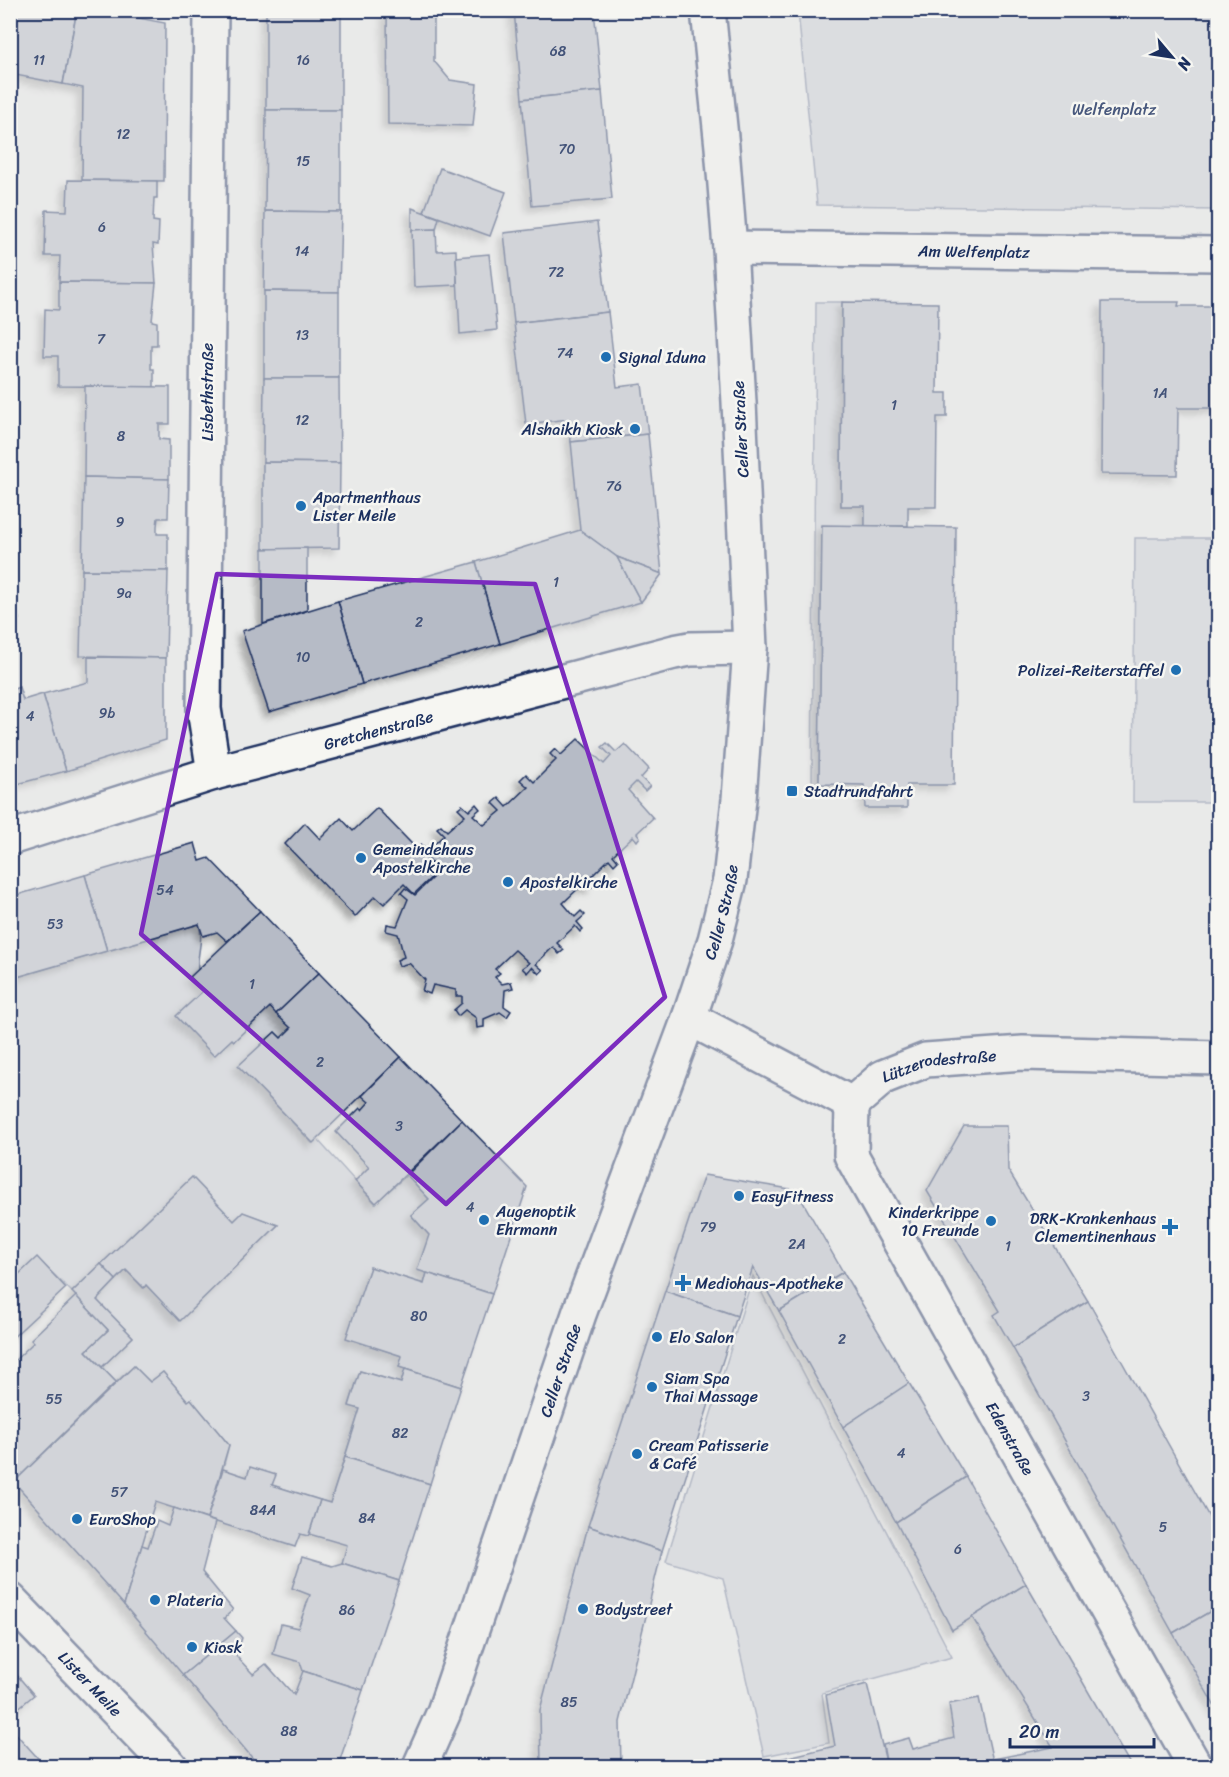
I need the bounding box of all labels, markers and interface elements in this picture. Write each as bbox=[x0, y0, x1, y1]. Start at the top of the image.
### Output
north arrow bbox=[1142, 27, 1202, 87]
house number: 68 bbox=[550, 39, 567, 64]
house number: 11 bbox=[33, 48, 45, 73]
house number: 16 bbox=[296, 48, 310, 73]
text: N bbox=[1169, 51, 1201, 77]
park label: Welfenplatz bbox=[1072, 95, 1156, 124]
house number: 12 bbox=[116, 122, 130, 147]
house number: 70 bbox=[559, 137, 576, 162]
house number: 15 bbox=[296, 149, 311, 174]
house number: 6 bbox=[98, 215, 106, 240]
street label: Am Welfenplatz bbox=[917, 236, 1030, 267]
house number: 14 bbox=[295, 239, 310, 264]
house number: 72 bbox=[548, 260, 564, 285]
house number: 13 bbox=[295, 323, 309, 348]
house number: 7 bbox=[97, 327, 106, 352]
house number: 74 bbox=[557, 341, 574, 366]
street label: Lisbethstraße bbox=[193, 343, 222, 441]
place label: Signal Iduna bbox=[618, 343, 706, 372]
marker: Signal Iduna bbox=[599, 350, 613, 364]
street label: Celler Straße bbox=[723, 380, 758, 478]
house number: 1A bbox=[1152, 381, 1168, 406]
house number: 1 bbox=[891, 393, 897, 418]
house number: 12 bbox=[295, 408, 309, 433]
place label: Alshaikh Kiosk bbox=[520, 415, 623, 444]
marker: Alshaikh Kiosk bbox=[628, 422, 642, 436]
house number: 8 bbox=[117, 424, 126, 449]
house number: 76 bbox=[606, 474, 622, 499]
place label: Apartmenthaus Lister Meile bbox=[312, 483, 422, 530]
marker: Apartmenthaus Lister Meile bbox=[294, 499, 308, 513]
house number: 9 bbox=[116, 510, 125, 535]
house number: 1 bbox=[553, 570, 559, 595]
house number: 9a bbox=[116, 581, 132, 606]
house number: 2 bbox=[415, 610, 423, 635]
house number: 10 bbox=[296, 645, 311, 670]
place label: Polizei-Reiterstaffel bbox=[1018, 656, 1164, 685]
marker: Polizei-Reiterstaffel bbox=[1169, 663, 1183, 677]
house number: 9b bbox=[99, 701, 115, 726]
street label: Gretchenstraße bbox=[320, 702, 436, 759]
house number: 4 bbox=[26, 704, 35, 729]
place label: Stadtrundfahrt bbox=[804, 777, 913, 806]
marker: Stadtrundfahrt bbox=[785, 784, 799, 798]
place label: Gemeindehaus Apostelkirche bbox=[372, 835, 474, 882]
marker: Gemeindehaus Apostelkirche bbox=[354, 851, 368, 865]
street label: Celler Straße bbox=[695, 863, 747, 964]
place label: Apostelkirche bbox=[519, 868, 618, 897]
marker: Apostelkirche bbox=[501, 875, 515, 889]
house number: 54 bbox=[156, 878, 174, 903]
house number: 53 bbox=[47, 912, 63, 937]
house number: 1 bbox=[249, 972, 255, 997]
street label: Lützerodestraße bbox=[877, 1041, 997, 1091]
house number: 2 bbox=[316, 1050, 324, 1075]
house number: 3 bbox=[395, 1114, 403, 1139]
place label: EasyFitness bbox=[751, 1182, 834, 1211]
marker: EasyFitness bbox=[732, 1189, 746, 1203]
house number: 4 bbox=[466, 1195, 475, 1220]
place label: Augenoptik Ehrmann bbox=[495, 1197, 577, 1244]
place label: Kinderkrippe 10 Freunde bbox=[888, 1198, 979, 1245]
place label: DRK-Krankenhaus Clementinenhaus bbox=[1030, 1204, 1157, 1251]
marker: Augenoptik Ehrmann bbox=[477, 1213, 491, 1227]
marker: Kinderkrippe 10 Freunde bbox=[984, 1214, 998, 1228]
house number: 79 bbox=[700, 1215, 717, 1240]
marker: DRK-Krankenhaus Clementinenhaus bbox=[1161, 1218, 1179, 1236]
house number: 2A bbox=[788, 1232, 806, 1257]
house number: 1 bbox=[1005, 1234, 1011, 1259]
place label: Mediohaus-Apotheke bbox=[695, 1269, 843, 1298]
marker: Mediohaus-Apotheke bbox=[676, 1276, 690, 1290]
house number: 80 bbox=[410, 1304, 428, 1329]
street label: Celler Straße bbox=[531, 1320, 590, 1421]
place label: Elo Salon bbox=[669, 1323, 734, 1352]
house number: 2 bbox=[838, 1327, 846, 1352]
marker: Elo Salon bbox=[650, 1330, 664, 1344]
place label: Siam Spa Thai Massage bbox=[664, 1364, 758, 1411]
marker: Siam Spa Thai Massage bbox=[645, 1380, 659, 1394]
house number: 3 bbox=[1082, 1384, 1090, 1409]
house number: 55 bbox=[45, 1387, 63, 1412]
street label: Edenstraße bbox=[977, 1396, 1043, 1481]
house number: 82 bbox=[392, 1421, 408, 1446]
place label: Cream Patisserie & Café bbox=[649, 1431, 769, 1478]
house number: 4 bbox=[897, 1441, 906, 1466]
marker: Cream Patisserie & Café bbox=[630, 1447, 644, 1461]
house number: 57 bbox=[111, 1480, 128, 1505]
house number: 84A bbox=[250, 1498, 276, 1523]
place label: EuroShop bbox=[89, 1505, 156, 1534]
house number: 84 bbox=[358, 1506, 376, 1531]
marker: EuroShop bbox=[70, 1512, 84, 1526]
house number: 5 bbox=[1159, 1515, 1168, 1540]
house number: 6 bbox=[954, 1537, 962, 1562]
place label: Plateria bbox=[167, 1586, 224, 1615]
marker: Plateria bbox=[148, 1593, 162, 1607]
place label: Bodystreet bbox=[595, 1595, 673, 1624]
house number: 86 bbox=[339, 1598, 355, 1623]
marker: Bodystreet bbox=[576, 1602, 590, 1616]
place label: Kiosk bbox=[204, 1633, 243, 1662]
marker: Kiosk bbox=[185, 1640, 199, 1654]
street label: Lister Meile bbox=[51, 1644, 129, 1724]
house number: 85 bbox=[561, 1690, 578, 1715]
scale bar bbox=[1010, 1711, 1154, 1749]
text: 20 m bbox=[1019, 1716, 1059, 1748]
house number: 88 bbox=[281, 1719, 298, 1744]

